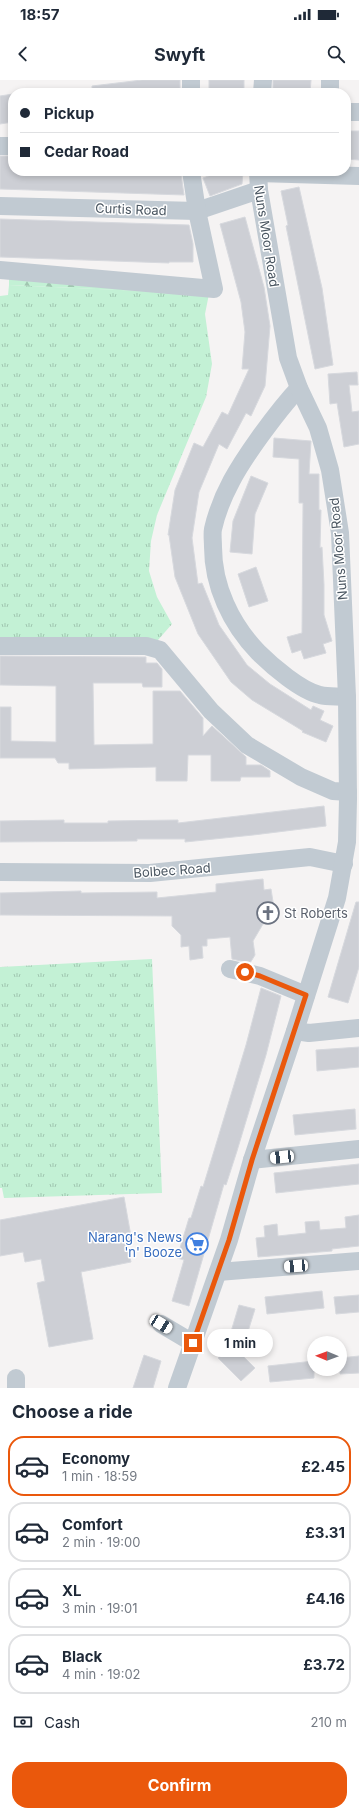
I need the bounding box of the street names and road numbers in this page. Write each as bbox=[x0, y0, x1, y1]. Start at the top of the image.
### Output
street label: Nuns Moor Road bbox=[251, 184, 283, 288]
street label: Curtis Road bbox=[95, 200, 167, 218]
street label: Nuns Moor Road bbox=[326, 497, 350, 601]
street label: Bolbec Road bbox=[133, 859, 211, 881]

